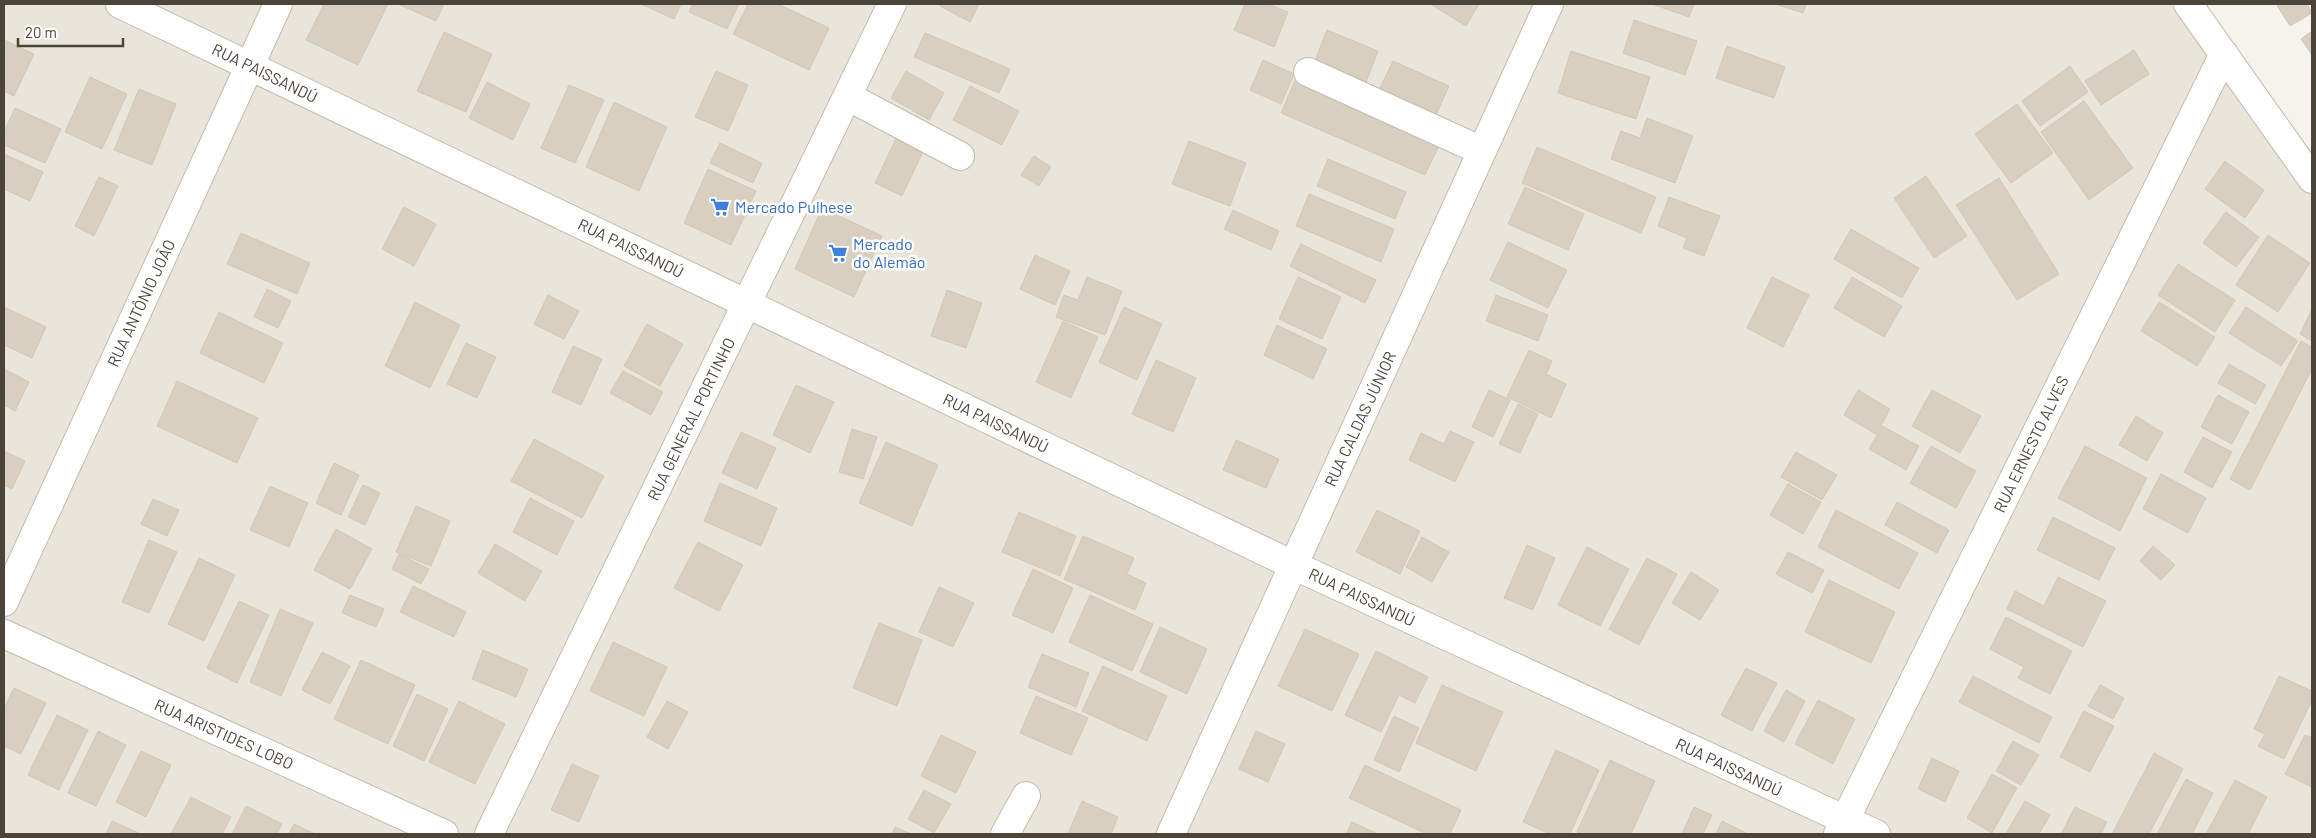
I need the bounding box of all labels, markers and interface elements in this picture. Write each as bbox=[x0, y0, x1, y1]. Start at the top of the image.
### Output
scale bar bbox=[18, 15, 122, 47]
text: 20 m bbox=[25, 23, 57, 41]
street label: RUA PAISSANDÚ bbox=[209, 39, 321, 106]
supermarket icon: Mercado Pulhese bbox=[709, 196, 731, 218]
place label: Mercado Pulhese bbox=[735, 197, 853, 216]
street label: RUA PAISSANDÚ bbox=[575, 214, 687, 281]
place label: Mercado do Alemão bbox=[853, 234, 926, 271]
street label: RUA ANTÔNIO JOÃO bbox=[103, 236, 178, 369]
supermarket icon: Mercado do Alemão bbox=[827, 242, 849, 264]
street label: RUA GENERAL PORTINHO bbox=[643, 334, 738, 503]
street label: RUA CALDAS JÚNIOR bbox=[1320, 348, 1399, 489]
street label: RUA ERNESTO ALVES bbox=[1989, 372, 2072, 515]
street label: RUA PAISSANDÚ bbox=[940, 389, 1052, 456]
street label: RUA PAISSANDÚ bbox=[1306, 564, 1418, 629]
street label: RUA ARISTIDES LOBO bbox=[152, 694, 297, 773]
street label: RUA PAISSANDÚ bbox=[1673, 734, 1785, 799]

